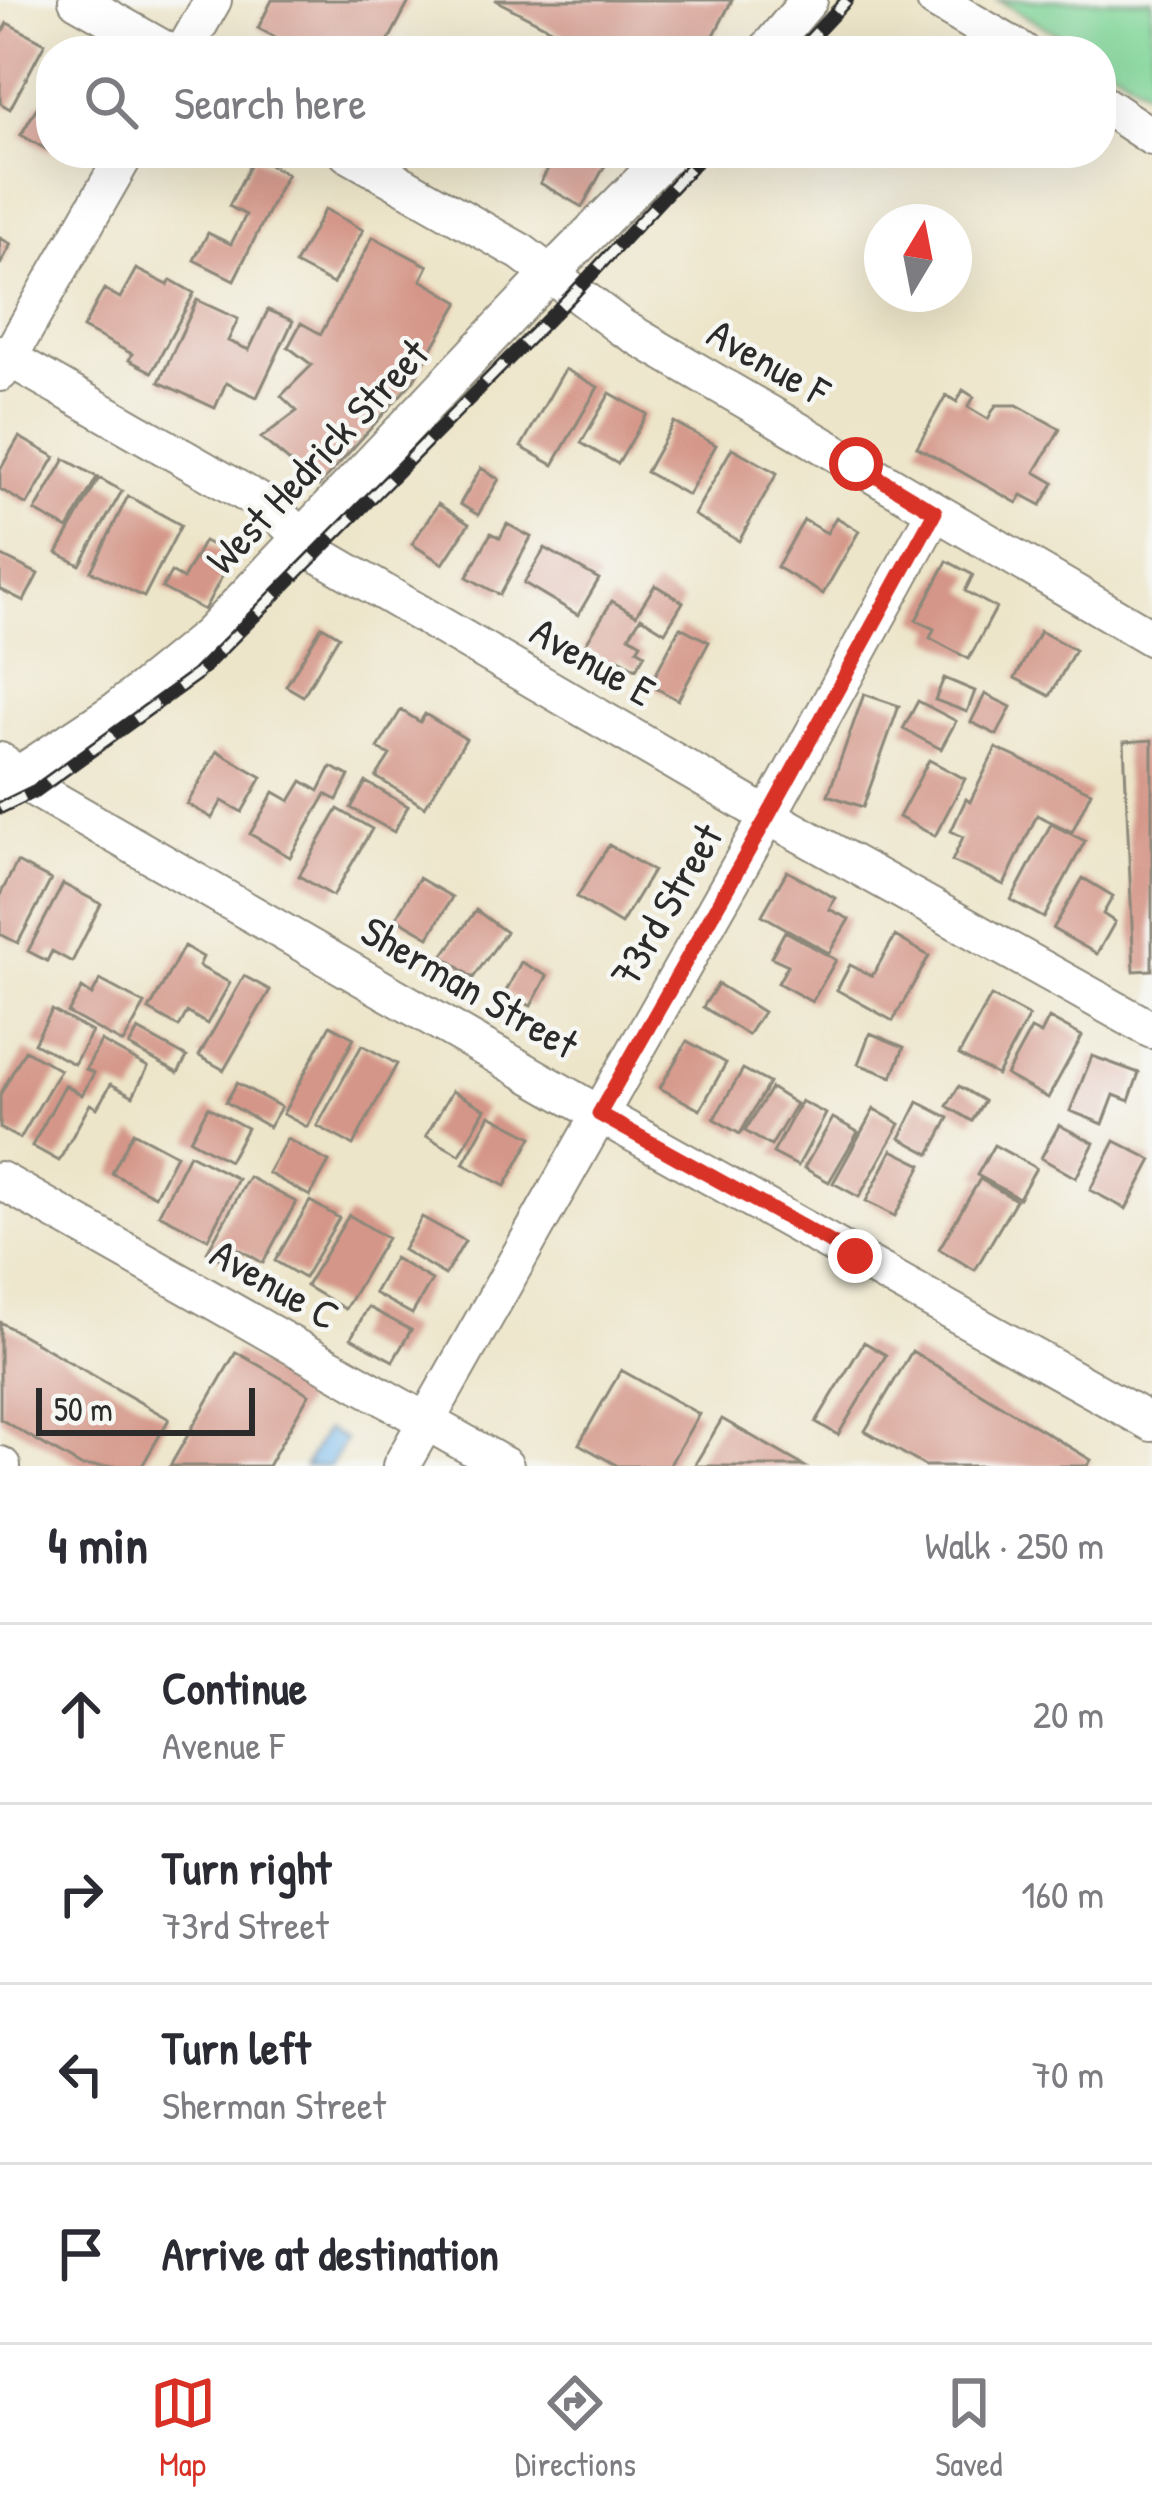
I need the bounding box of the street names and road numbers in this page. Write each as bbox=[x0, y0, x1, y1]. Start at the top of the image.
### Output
street label: Avenue F bbox=[698, 304, 842, 420]
street label: West Hedrick Street bbox=[193, 325, 441, 586]
street label: Avenue E bbox=[521, 602, 666, 719]
street label: 73rd Street bbox=[596, 812, 735, 997]
street label: Sherman Street bbox=[352, 902, 589, 1072]
street label: Avenue C bbox=[201, 1224, 350, 1343]

